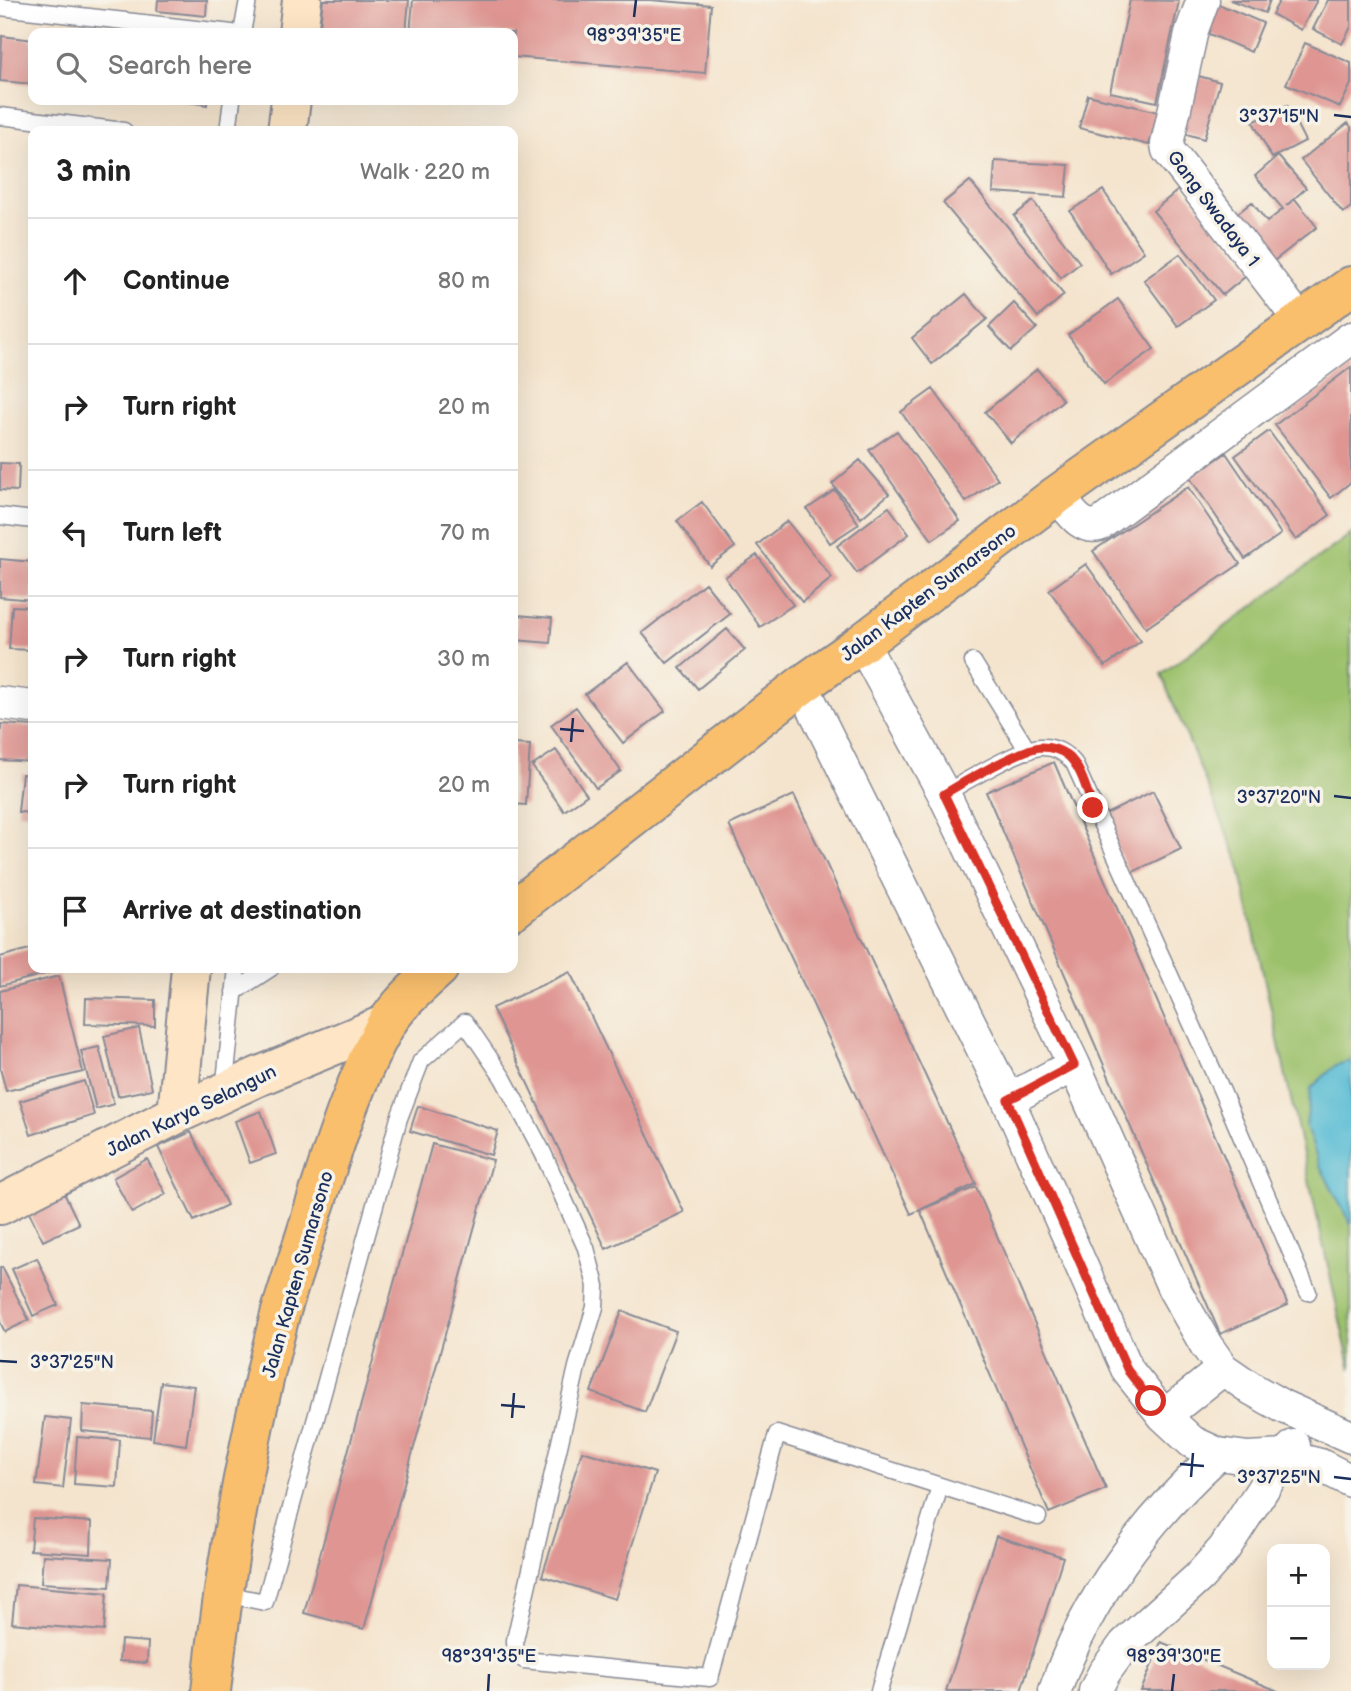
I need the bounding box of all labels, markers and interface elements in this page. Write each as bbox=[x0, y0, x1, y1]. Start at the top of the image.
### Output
text: 98°39'35"E bbox=[587, 25, 681, 46]
search box bbox=[28, 28, 518, 105]
icon: search bbox=[52, 48, 90, 86]
text: Search here bbox=[108, 51, 252, 82]
text: 3°37'15"N bbox=[1239, 106, 1319, 127]
street label: Gang Swadaya 1 bbox=[1162, 146, 1264, 271]
text: 3 min bbox=[56, 154, 131, 190]
text: Walk · 220 m bbox=[360, 158, 490, 186]
icon: ahead bbox=[56, 262, 94, 300]
text: Continue bbox=[123, 266, 230, 297]
text: 80 m bbox=[438, 267, 490, 295]
icon: right bbox=[56, 388, 94, 426]
text: Turn right bbox=[123, 392, 236, 423]
text: 20 m bbox=[438, 393, 490, 421]
icon: left bbox=[56, 514, 94, 552]
text: Turn left bbox=[123, 518, 222, 549]
text: 70 m bbox=[440, 519, 490, 547]
street label: Jalan Kapten Sumarsono bbox=[837, 520, 1021, 667]
icon: right bbox=[56, 640, 94, 678]
text: Turn right bbox=[123, 644, 236, 675]
text: 30 m bbox=[437, 645, 490, 673]
icon: right bbox=[56, 766, 94, 804]
text: Turn right bbox=[123, 770, 236, 801]
text: 20 m bbox=[438, 771, 490, 799]
text: 3°37'20"N bbox=[1237, 787, 1321, 808]
route end bbox=[1077, 792, 1108, 823]
icon: arrive bbox=[56, 892, 94, 930]
text: Arrive at destination bbox=[123, 896, 362, 927]
street label: Jalan Karya Selangun bbox=[103, 1060, 280, 1162]
street label: Jalan Kapten Sumarsono bbox=[258, 1169, 339, 1380]
text: 3°37'25"N bbox=[30, 1352, 114, 1373]
route start bbox=[1135, 1385, 1166, 1416]
text: 3°37'25"N bbox=[1237, 1467, 1321, 1488]
map controls bbox=[1267, 1544, 1330, 1670]
button: + bbox=[1267, 1544, 1330, 1607]
button: − bbox=[1267, 1607, 1330, 1670]
text: 98°39'35"E bbox=[442, 1646, 536, 1667]
text: 98°39'30"E bbox=[1127, 1646, 1222, 1667]

